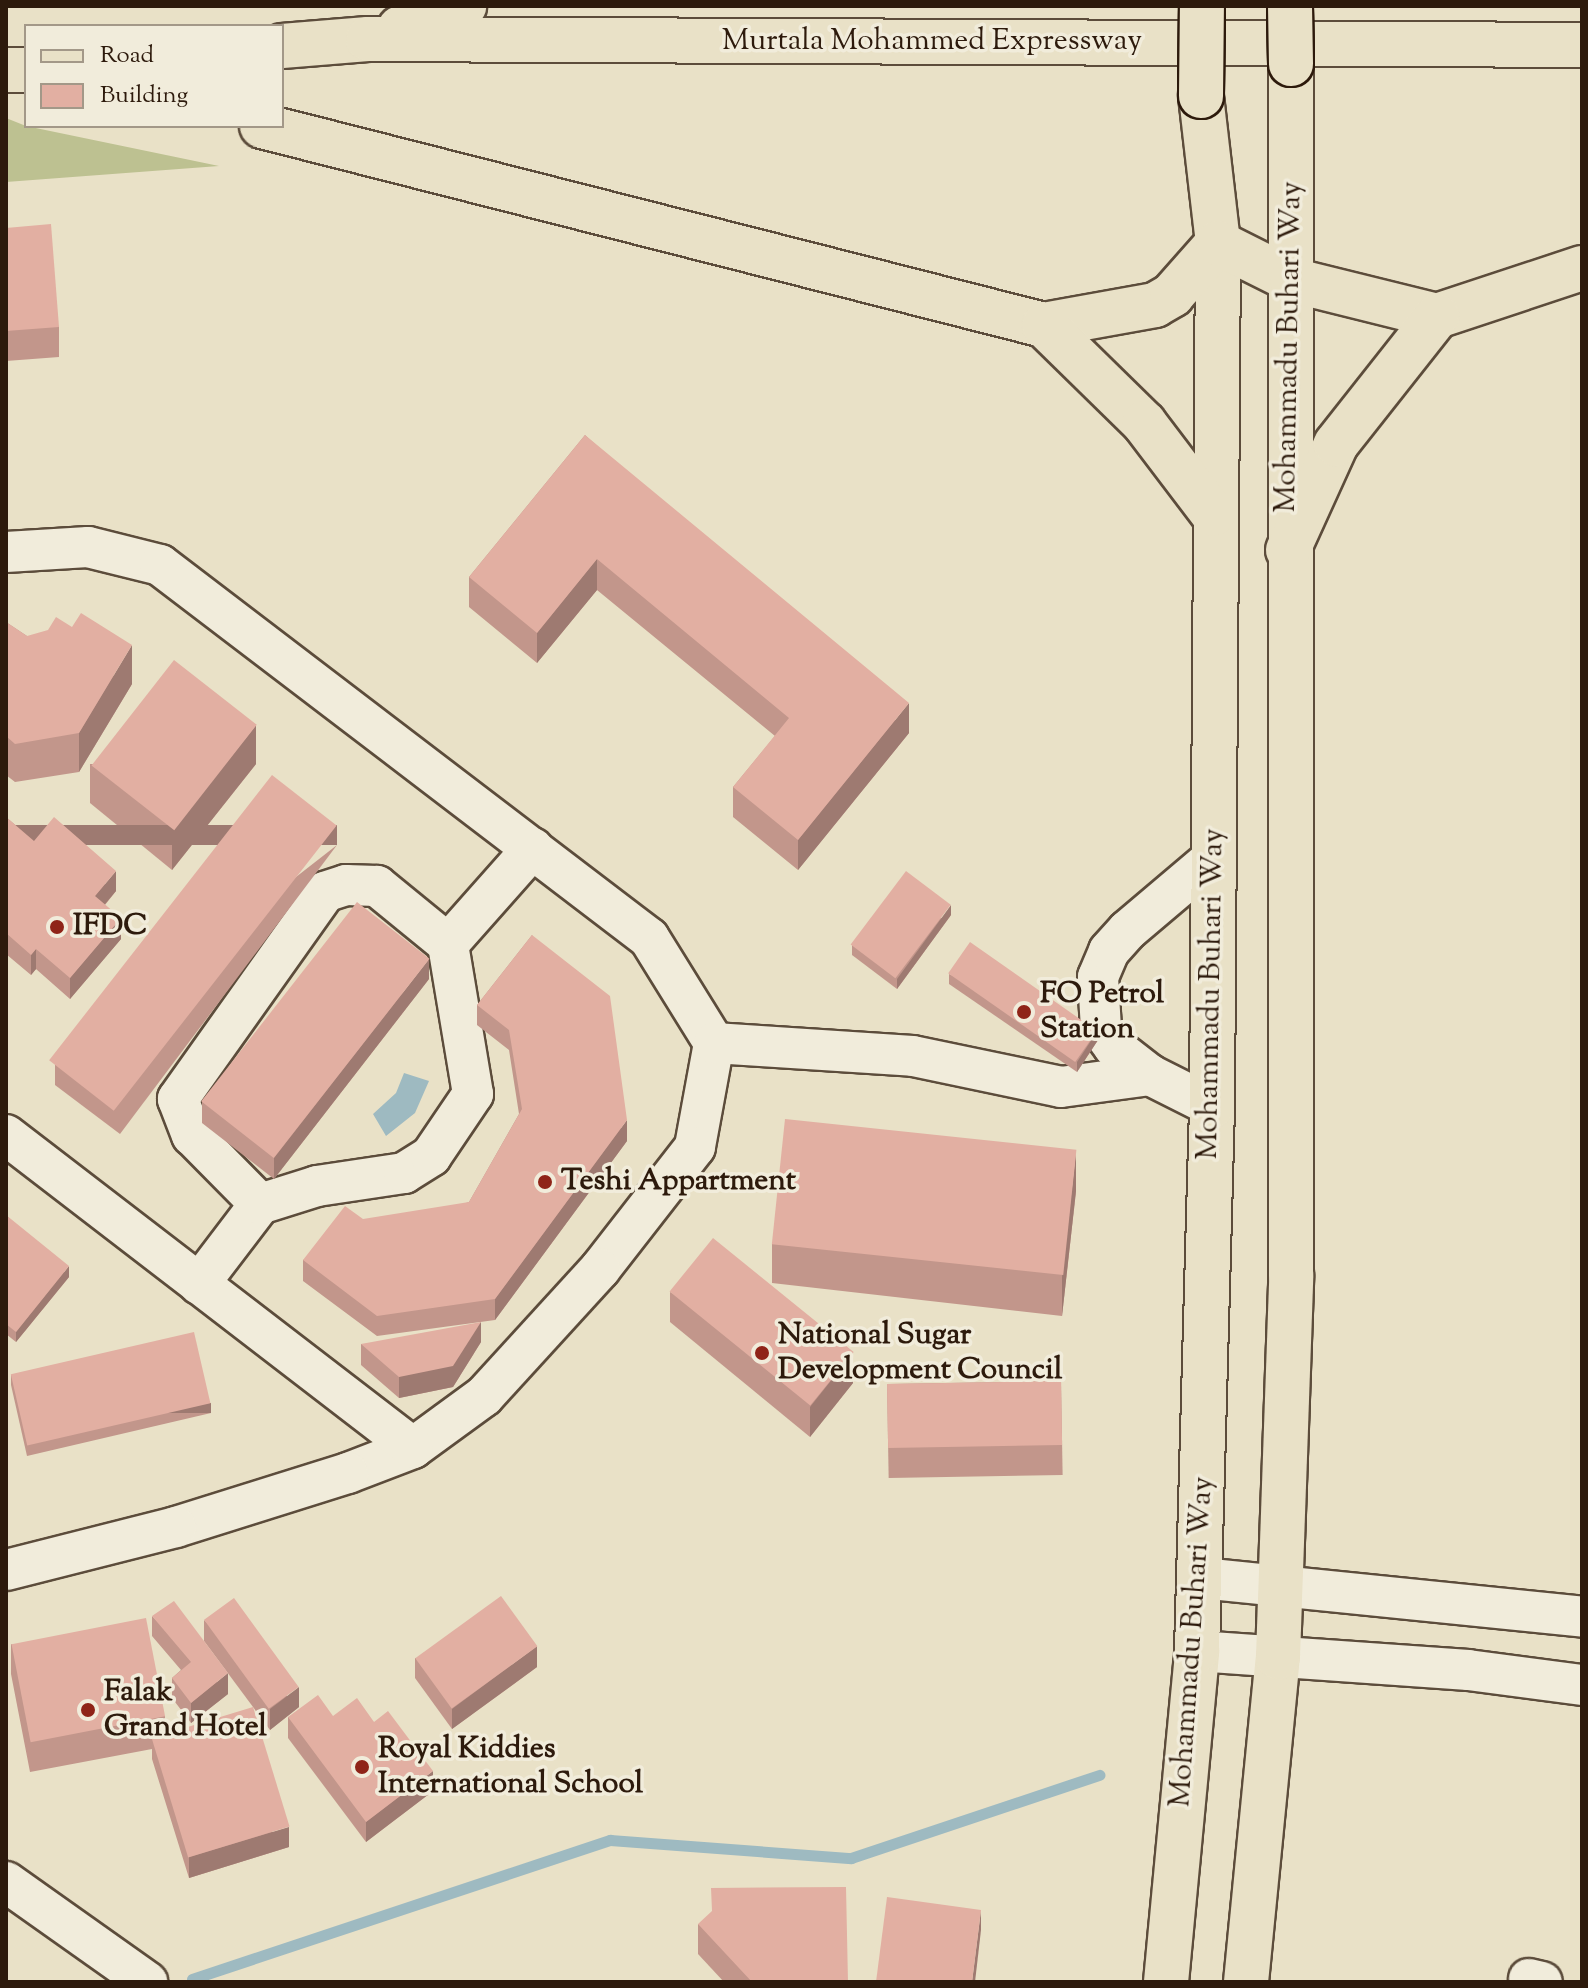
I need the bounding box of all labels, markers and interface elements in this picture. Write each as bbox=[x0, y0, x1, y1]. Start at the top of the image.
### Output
legend bbox=[24, 24, 284, 128]
street label: Murtala Mohammed Expressway bbox=[722, 24, 1142, 60]
text: Road bbox=[100, 39, 154, 73]
text: Building bbox=[100, 79, 188, 113]
street label: Mohammadu Buhari Way bbox=[1269, 181, 1311, 513]
street label: Mohammadu Buhari Way bbox=[1191, 828, 1233, 1160]
place label: IFDC bbox=[73, 909, 147, 945]
marker: IFDC bbox=[48, 918, 66, 936]
place label: FO Petrol Station bbox=[1040, 977, 1164, 1048]
marker: FO Petrol Station bbox=[1015, 1003, 1033, 1021]
place label: Teshi Appartment bbox=[561, 1164, 796, 1200]
marker: Teshi Appartment bbox=[536, 1173, 554, 1191]
place label: National Sugar Development Council bbox=[778, 1318, 1062, 1388]
marker: National Sugar Development Council bbox=[753, 1344, 771, 1362]
street label: Mohammadu Buhari Way bbox=[1163, 1475, 1223, 1809]
place label: Falak Grand Hotel bbox=[104, 1675, 267, 1746]
marker: Falak Grand Hotel bbox=[79, 1701, 97, 1719]
place label: Royal Kiddies International School bbox=[378, 1732, 643, 1802]
marker: Royal Kiddies International School bbox=[353, 1758, 371, 1776]

